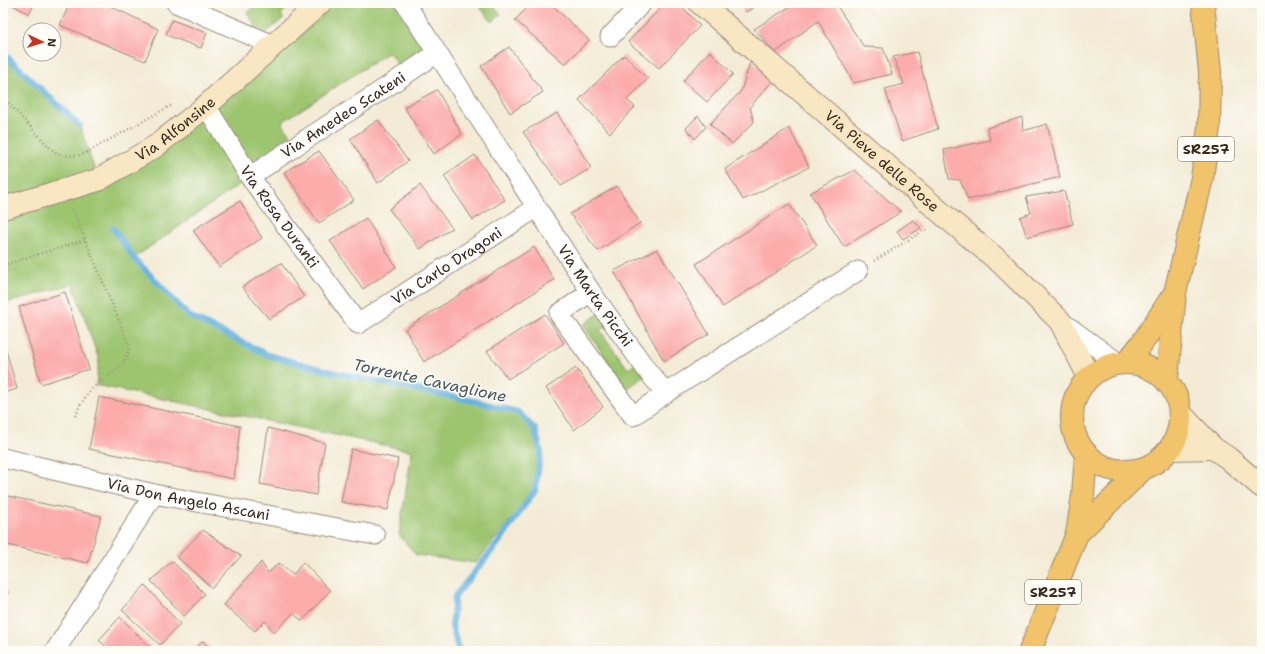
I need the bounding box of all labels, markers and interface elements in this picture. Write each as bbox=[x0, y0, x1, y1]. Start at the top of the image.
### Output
north arrow bbox=[22, 22, 62, 62]
text: N bbox=[44, 38, 59, 48]
street label: Via Amedeo Scateni bbox=[277, 67, 410, 163]
street label: Via Alfonsine bbox=[132, 92, 220, 166]
street label: Via Pieve delle Rose bbox=[820, 106, 943, 217]
road number: SR257 bbox=[1178, 137, 1234, 161]
street label: Via Rosa Duranti bbox=[235, 162, 324, 272]
street label: Via Carlo Dragoni bbox=[388, 223, 506, 310]
street label: Via Marta Picchi bbox=[553, 241, 637, 351]
water label: Torrente Cavaglione bbox=[351, 354, 509, 407]
street label: Via Don Angelo Ascani bbox=[105, 473, 271, 525]
road number: SR257 bbox=[1025, 580, 1081, 604]

